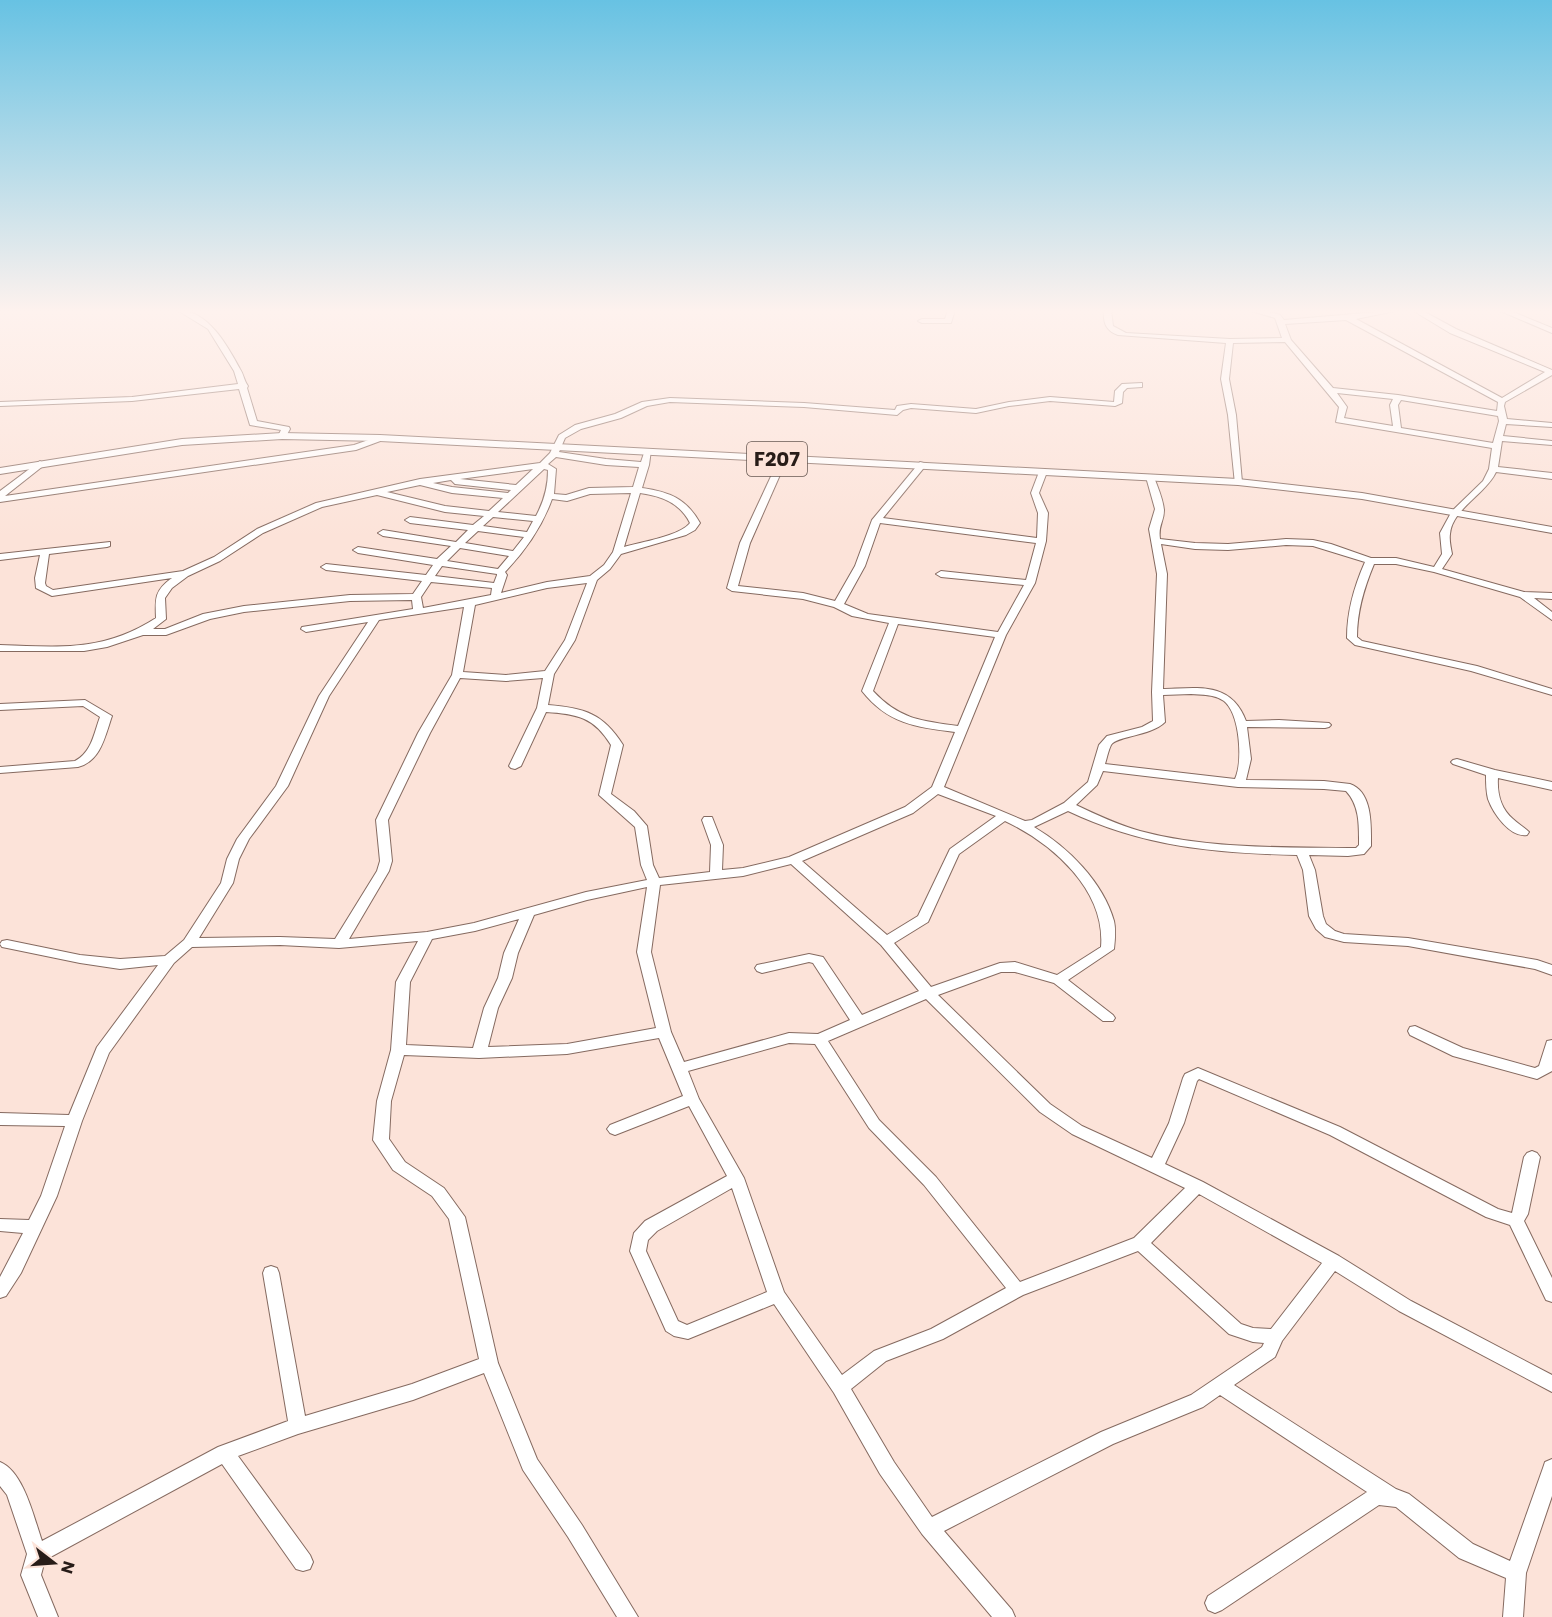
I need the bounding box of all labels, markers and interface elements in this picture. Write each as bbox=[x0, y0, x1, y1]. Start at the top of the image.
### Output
road number: F207 bbox=[747, 442, 807, 476]
north arrow bbox=[24, 1533, 84, 1593]
text: N bbox=[55, 1558, 81, 1576]

